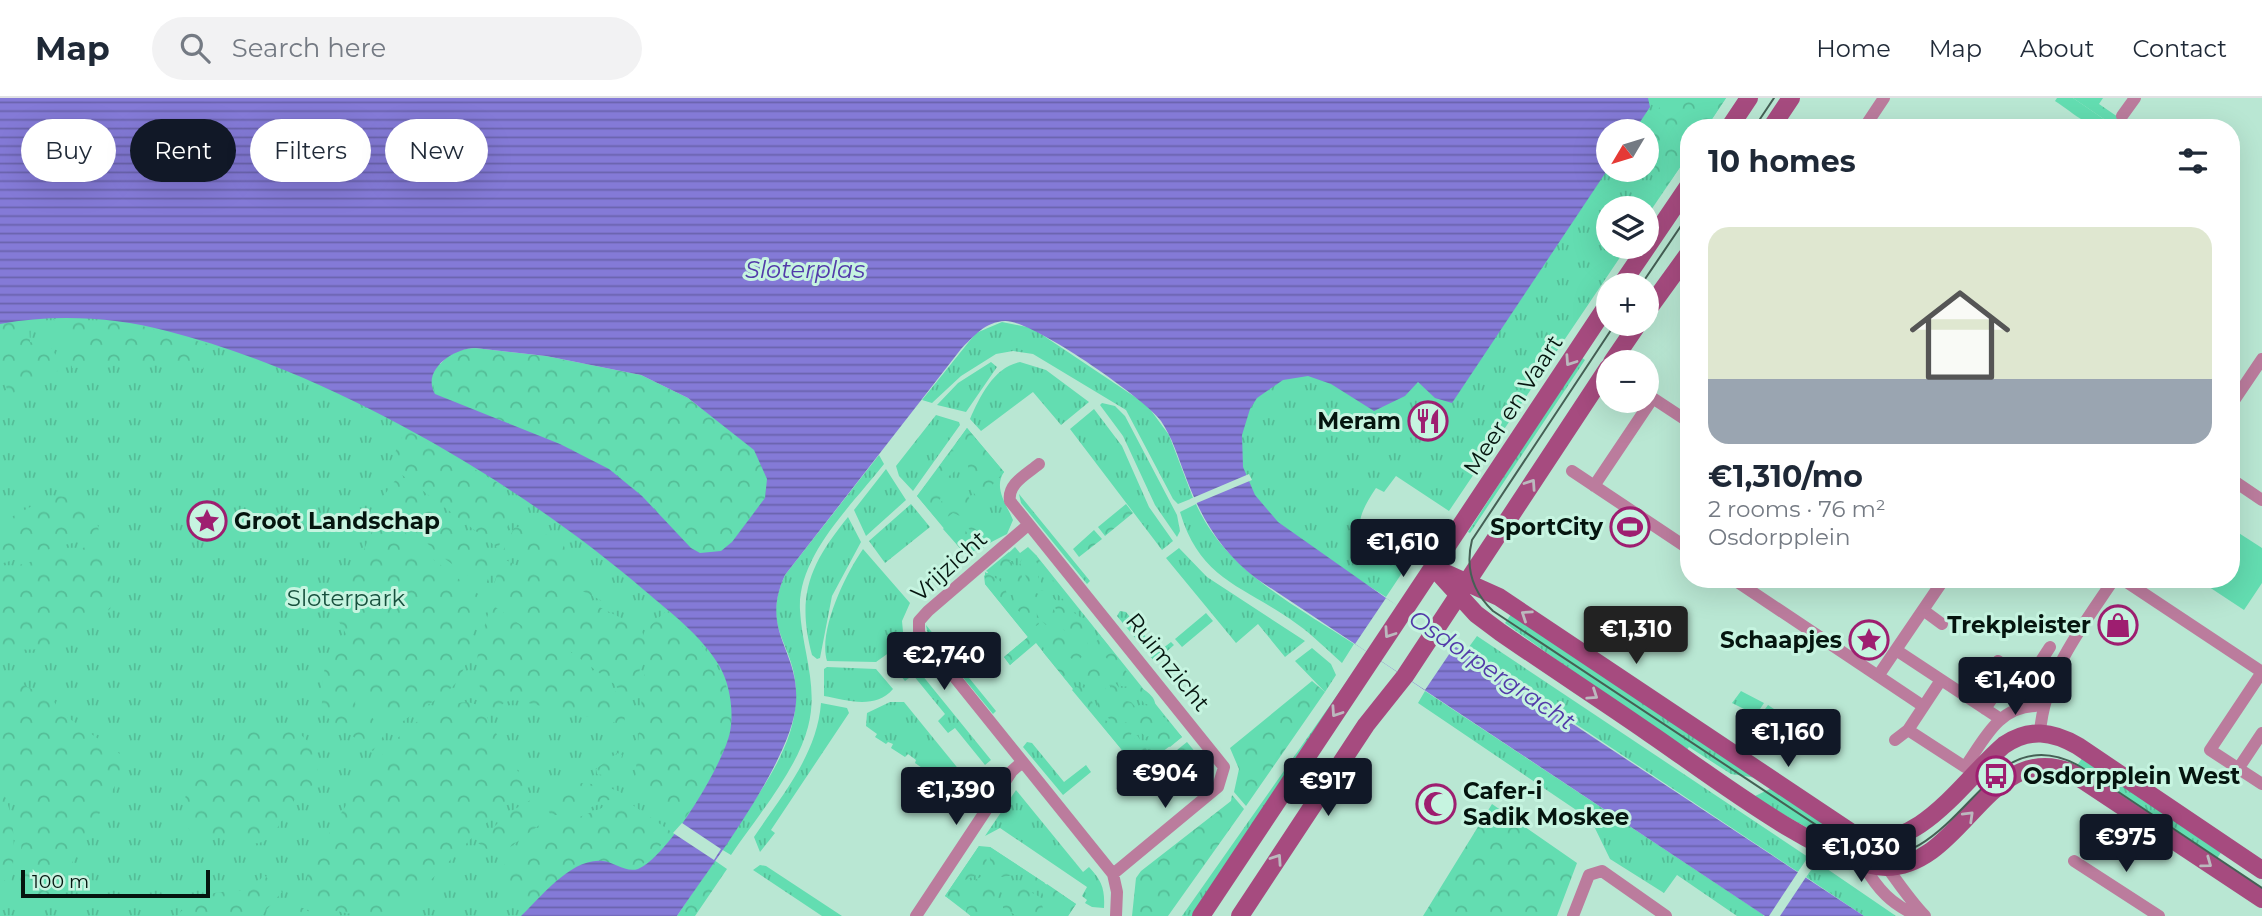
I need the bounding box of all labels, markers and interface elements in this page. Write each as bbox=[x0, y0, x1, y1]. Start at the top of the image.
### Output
search box bbox=[152, 17, 642, 80]
text: Map bbox=[35, 28, 110, 68]
icon: search bbox=[176, 29, 214, 67]
text: Search here bbox=[232, 32, 386, 64]
text: Home bbox=[1816, 34, 1891, 63]
text: Map bbox=[1929, 34, 1982, 63]
text: About bbox=[2020, 34, 2094, 63]
text: Contact bbox=[2132, 34, 2227, 63]
chip: Buy bbox=[21, 119, 116, 182]
chip: Rent bbox=[130, 119, 236, 182]
chip: Filters bbox=[250, 119, 371, 182]
chip: New bbox=[385, 119, 488, 182]
north arrow bbox=[1596, 119, 1659, 182]
map controls bbox=[1596, 119, 1659, 413]
icon: filters bbox=[2174, 142, 2212, 180]
text: 10 homes bbox=[1708, 143, 1856, 180]
button: layers bbox=[1596, 196, 1659, 259]
water label: Sloterplas bbox=[745, 255, 865, 284]
icon: home bbox=[1897, 272, 2023, 398]
button: + bbox=[1596, 273, 1659, 336]
street label: Meer en Vaart bbox=[1457, 330, 1569, 480]
button: − bbox=[1596, 350, 1659, 413]
one-way arrow bbox=[1566, 353, 1579, 366]
restaurant icon: Meram bbox=[1407, 400, 1449, 442]
place label: Meram bbox=[1317, 407, 1401, 435]
text: €1,310/mo bbox=[1708, 458, 1863, 495]
one-way arrow bbox=[1523, 479, 1535, 492]
text: 2 rooms · 76 m² bbox=[1708, 495, 1886, 523]
place icon: Groot Landschap bbox=[186, 500, 228, 542]
sports icon: SportCity bbox=[1609, 506, 1651, 548]
place label: Groot Landschap bbox=[234, 507, 440, 535]
place label: SportCity bbox=[1490, 513, 1603, 541]
pin: €1,610 bbox=[1346, 519, 1460, 579]
text: Osdorpplein bbox=[1708, 523, 1851, 551]
street label: Vrijzicht bbox=[905, 525, 993, 607]
text: €1,610 bbox=[1367, 528, 1439, 556]
park label: Sloterpark bbox=[287, 584, 405, 612]
water label: Osdorpergracht bbox=[1404, 603, 1581, 736]
shop icon: Trekpleister bbox=[2097, 604, 2139, 646]
pin: €1,310 bbox=[1579, 606, 1693, 666]
street label: Ruimzicht bbox=[1120, 607, 1216, 717]
one-way arrow bbox=[1521, 611, 1534, 623]
place label: Trekpleister bbox=[1947, 611, 2091, 639]
text: €1,310 bbox=[1600, 615, 1672, 643]
place icon: Schaapjes bbox=[1848, 619, 1890, 661]
one-way arrow bbox=[1384, 626, 1397, 639]
place label: Schaapjes bbox=[1720, 626, 1842, 654]
pin: €2,740 bbox=[887, 632, 1001, 692]
text: €2,740 bbox=[903, 641, 985, 669]
pin: €1,400 bbox=[1958, 658, 2072, 717]
text: €1,400 bbox=[1974, 666, 2056, 694]
one-way arrow bbox=[1585, 687, 1598, 700]
one-way arrow bbox=[1332, 704, 1345, 717]
pin: €1,160 bbox=[1731, 710, 1845, 769]
text: €1,160 bbox=[1752, 718, 1824, 746]
pin: €904 bbox=[1124, 750, 1206, 810]
bus stop icon: Osdorpplein West bbox=[1975, 755, 2017, 797]
pin: €917 bbox=[1287, 758, 1369, 818]
text: €904 bbox=[1133, 759, 1197, 787]
place label: Osdorpplein West bbox=[2023, 762, 2240, 790]
text: €917 bbox=[1300, 767, 1356, 795]
pin: €1,390 bbox=[899, 768, 1013, 827]
text: €1,390 bbox=[917, 776, 995, 804]
place label: Cafer-i Sadik Moskee bbox=[1463, 777, 1629, 831]
mosque icon: Cafer-i Sadik Moskee bbox=[1415, 783, 1457, 825]
one-way arrow bbox=[1960, 811, 1973, 824]
pin: €975 bbox=[2085, 814, 2167, 874]
text: €975 bbox=[2096, 823, 2156, 851]
pin: €1,030 bbox=[1804, 824, 1918, 884]
text: €1,030 bbox=[1822, 833, 1900, 861]
one-way arrow bbox=[1269, 854, 1281, 867]
one-way arrow bbox=[2199, 855, 2212, 868]
scale bar bbox=[21, 867, 210, 899]
text: 100 m bbox=[32, 870, 89, 893]

